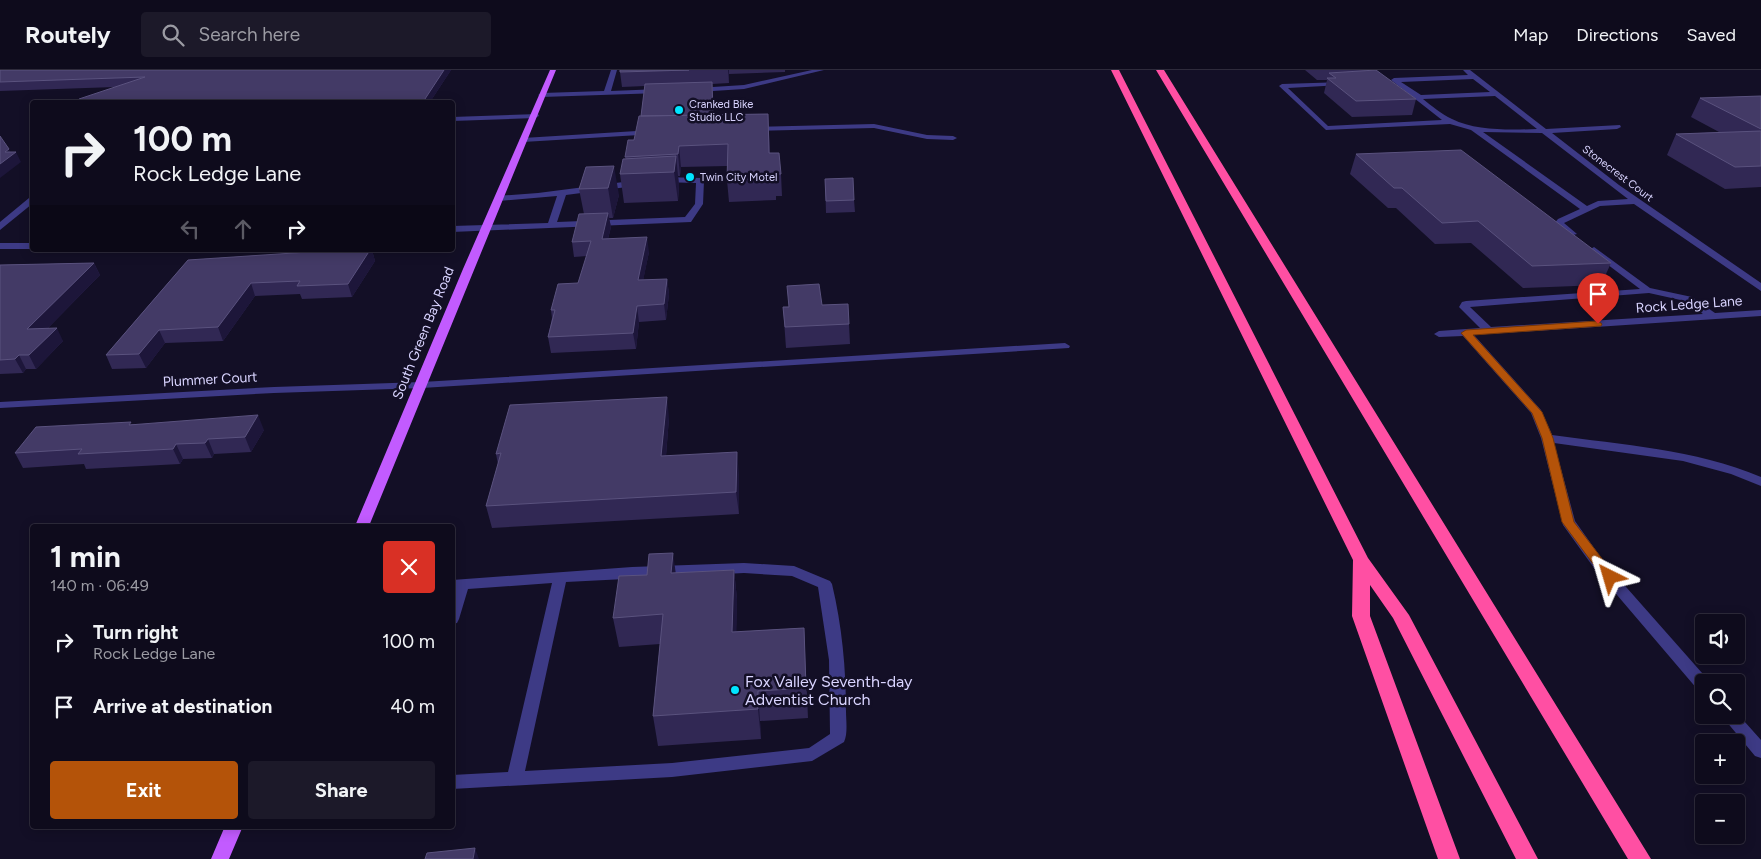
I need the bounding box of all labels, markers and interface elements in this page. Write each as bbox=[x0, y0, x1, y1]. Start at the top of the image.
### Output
search box bbox=[141, 12, 491, 57]
text: Routely bbox=[25, 20, 111, 49]
icon: search bbox=[159, 21, 187, 49]
text: Search here bbox=[199, 23, 300, 46]
text: Map bbox=[1513, 24, 1548, 46]
text: Directions bbox=[1576, 24, 1658, 46]
text: Saved bbox=[1686, 24, 1736, 46]
place label: Cranked Bike Studio LLC bbox=[689, 98, 753, 124]
marker: Cranked Bike Studio LLC bbox=[673, 104, 685, 116]
text: 100 m bbox=[133, 118, 232, 160]
icon: right bbox=[50, 120, 115, 185]
street label: Stonecrest Court bbox=[1580, 143, 1656, 204]
text: Rock Ledge Lane bbox=[133, 160, 301, 187]
marker: Twin City Motel bbox=[684, 171, 696, 183]
place label: Twin City Motel bbox=[700, 171, 777, 184]
icon: left bbox=[176, 215, 204, 243]
icon: ahead bbox=[229, 215, 257, 243]
icon: right bbox=[282, 215, 310, 243]
street label: South Green Bay Road bbox=[389, 264, 458, 402]
pin bbox=[1577, 273, 1619, 324]
icon: arrive bbox=[1584, 280, 1612, 308]
street label: Rock Ledge Lane bbox=[1635, 292, 1743, 317]
street label: Plummer Court bbox=[162, 369, 258, 390]
text: 1 min bbox=[50, 538, 121, 575]
button: close bbox=[383, 541, 435, 593]
position arrow bbox=[1583, 550, 1635, 602]
text: 140 m · 06:49 bbox=[50, 576, 149, 595]
map controls bbox=[1695, 614, 1745, 844]
button: sound bbox=[1695, 614, 1745, 664]
text: Turn right bbox=[93, 621, 179, 644]
icon: right bbox=[50, 628, 78, 656]
text: 100 m bbox=[382, 630, 435, 653]
text: Rock Ledge Lane bbox=[93, 644, 215, 663]
place label: Fox Valley Seventh-day Adventist Church bbox=[745, 672, 913, 709]
button: search bbox=[1695, 674, 1745, 724]
marker: Fox Valley Seventh-day Adventist Church bbox=[729, 684, 741, 696]
icon: arrive bbox=[50, 693, 78, 721]
text: Arrive at destination bbox=[93, 695, 272, 718]
text: 40 m bbox=[390, 695, 435, 718]
button: + bbox=[1695, 734, 1745, 784]
button: Exit bbox=[50, 761, 238, 819]
button: Share bbox=[248, 761, 435, 819]
button: − bbox=[1695, 794, 1745, 844]

